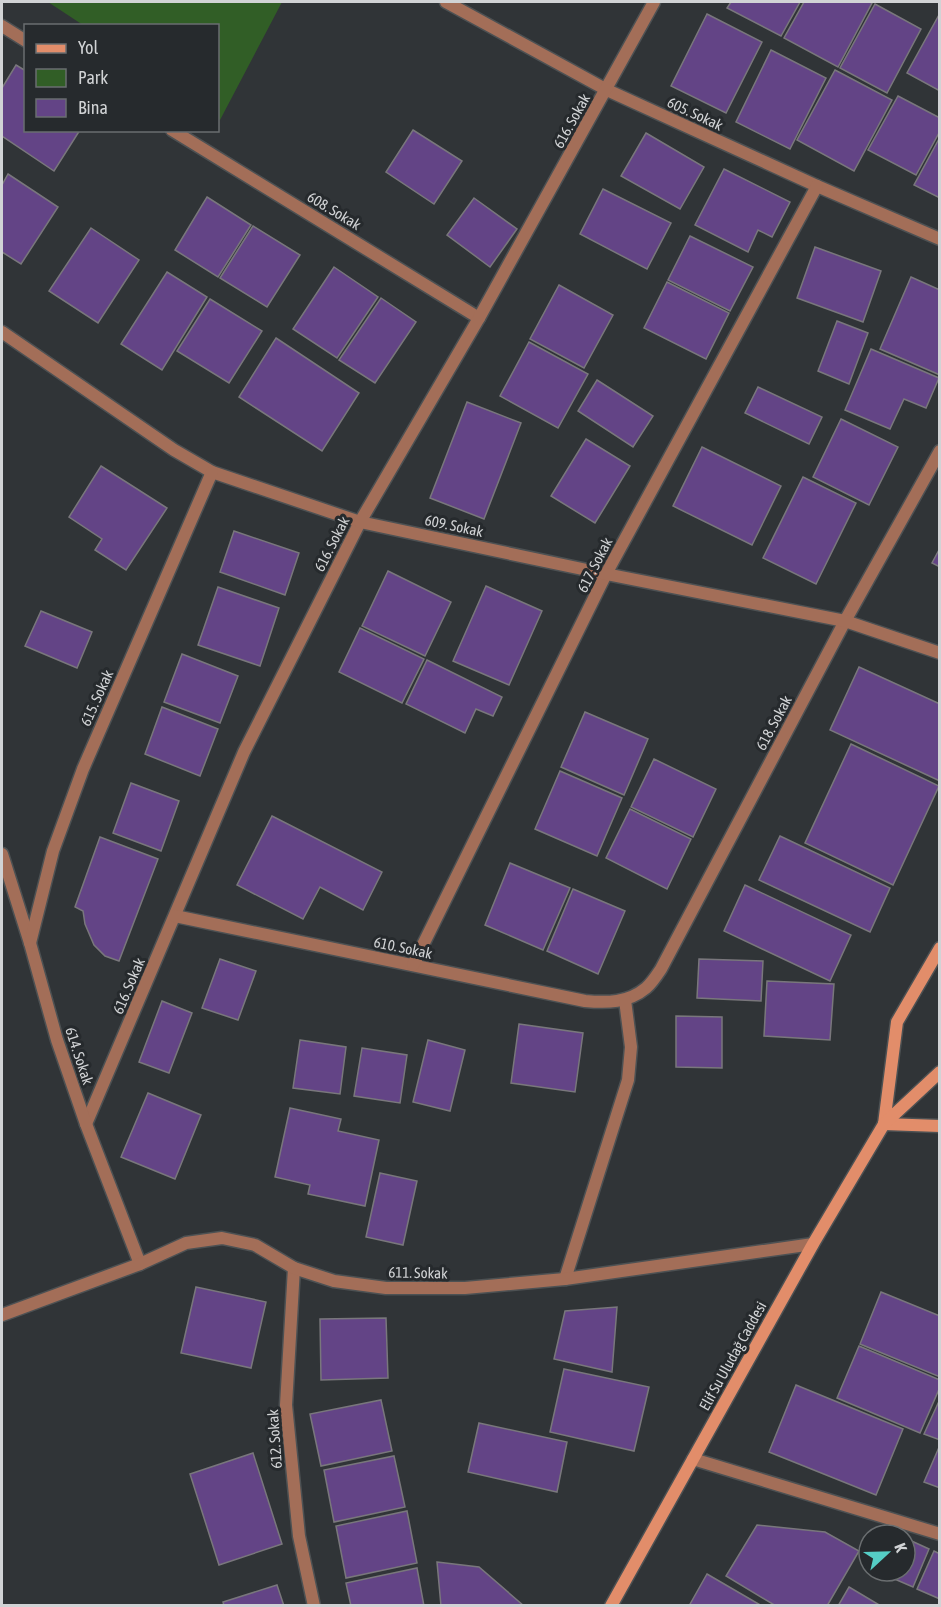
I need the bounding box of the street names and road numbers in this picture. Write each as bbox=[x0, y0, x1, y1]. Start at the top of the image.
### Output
street label: 616. Sokak bbox=[550, 90, 594, 151]
street label: 605. Sokak bbox=[665, 93, 726, 134]
street label: 608. Sokak bbox=[304, 188, 364, 233]
street label: 609. Sokak bbox=[423, 511, 485, 540]
street label: 616. Sokak bbox=[310, 513, 353, 574]
street label: 617. Sokak bbox=[573, 534, 616, 595]
street label: 615. Sokak bbox=[77, 667, 117, 728]
street label: 618. Sokak bbox=[752, 692, 795, 753]
street label: 610. Sokak bbox=[372, 933, 434, 962]
street label: 616. Sokak bbox=[109, 955, 148, 1016]
street label: 614. Sokak bbox=[62, 1025, 97, 1087]
street label: 611. Sokak bbox=[388, 1263, 448, 1282]
street label: Elif Su Uludağ Caddesi bbox=[696, 1298, 770, 1413]
street label: 612. Sokak bbox=[264, 1408, 285, 1469]

